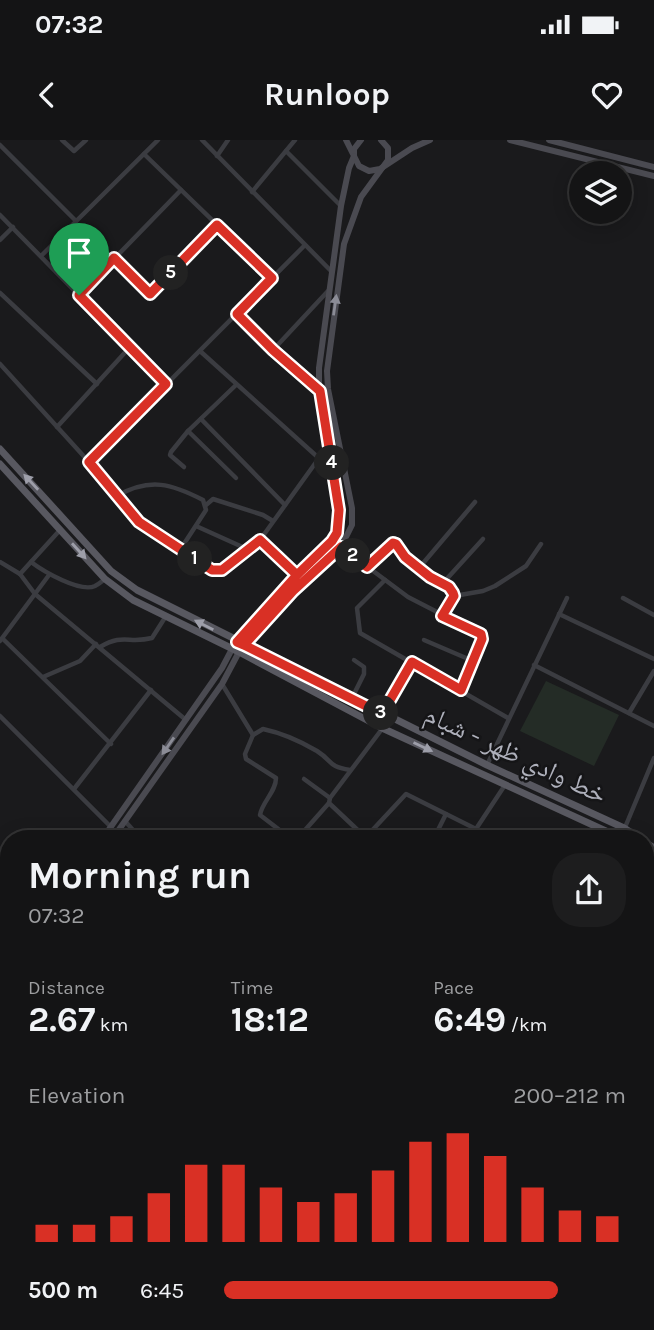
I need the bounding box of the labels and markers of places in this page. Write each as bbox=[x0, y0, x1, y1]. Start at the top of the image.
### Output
pin bbox=[49, 223, 109, 295]
pin: 5 bbox=[154, 256, 188, 290]
pin: 4 bbox=[314, 446, 350, 480]
pin: 2 bbox=[336, 538, 370, 574]
pin: 1 bbox=[178, 542, 212, 576]
pin: 3 bbox=[364, 696, 398, 730]

